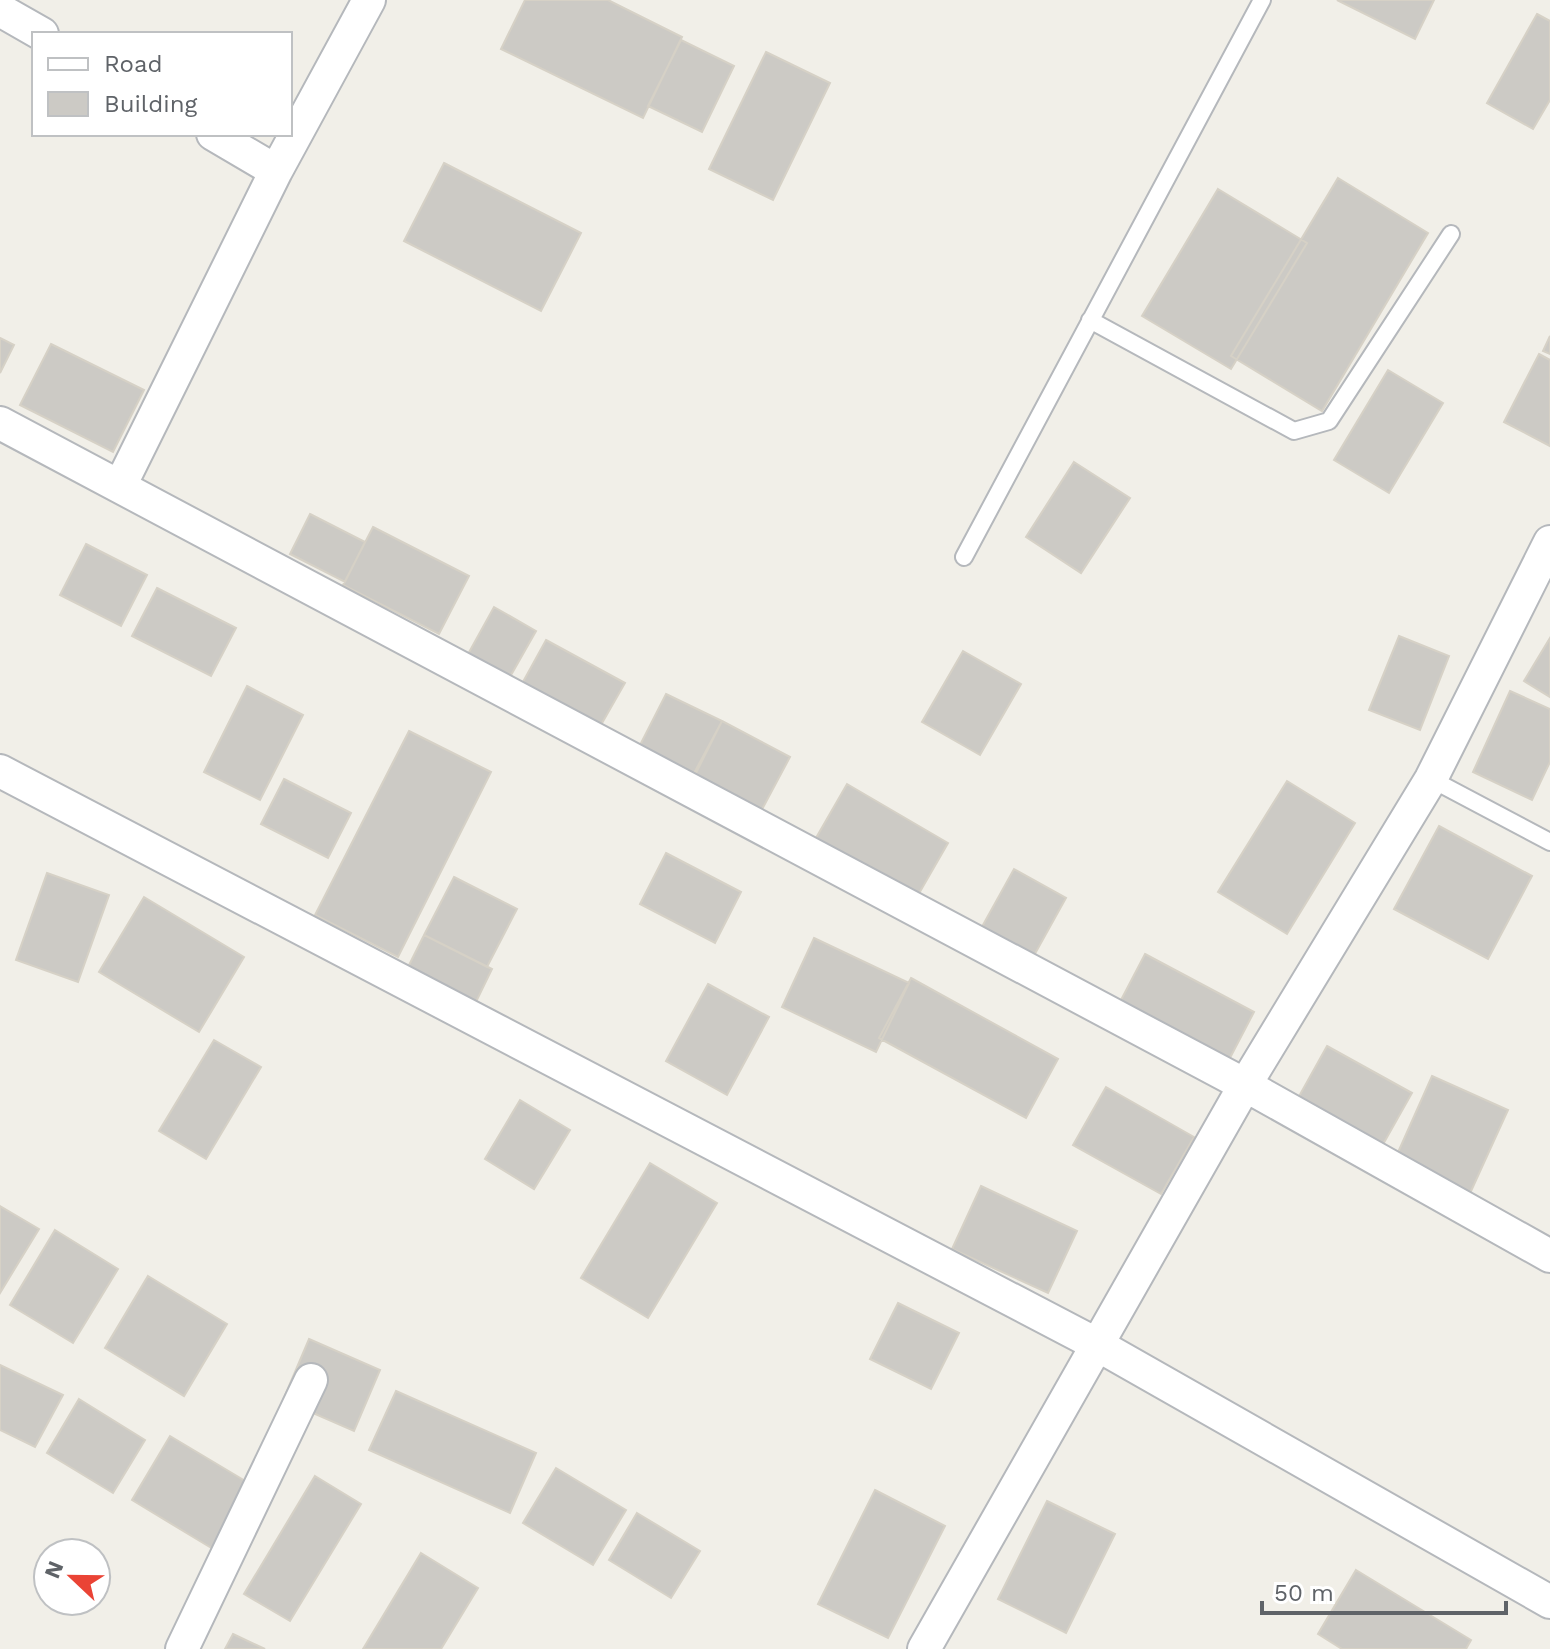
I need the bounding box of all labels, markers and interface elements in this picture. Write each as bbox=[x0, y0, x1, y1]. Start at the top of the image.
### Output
legend bbox=[32, 32, 292, 136]
text: Road bbox=[104, 50, 163, 78]
text: Building bbox=[104, 90, 197, 118]
north arrow bbox=[32, 1537, 112, 1617]
text: N bbox=[39, 1557, 69, 1582]
scale bar bbox=[1262, 1565, 1506, 1615]
text: 50 m bbox=[1274, 1579, 1334, 1607]

